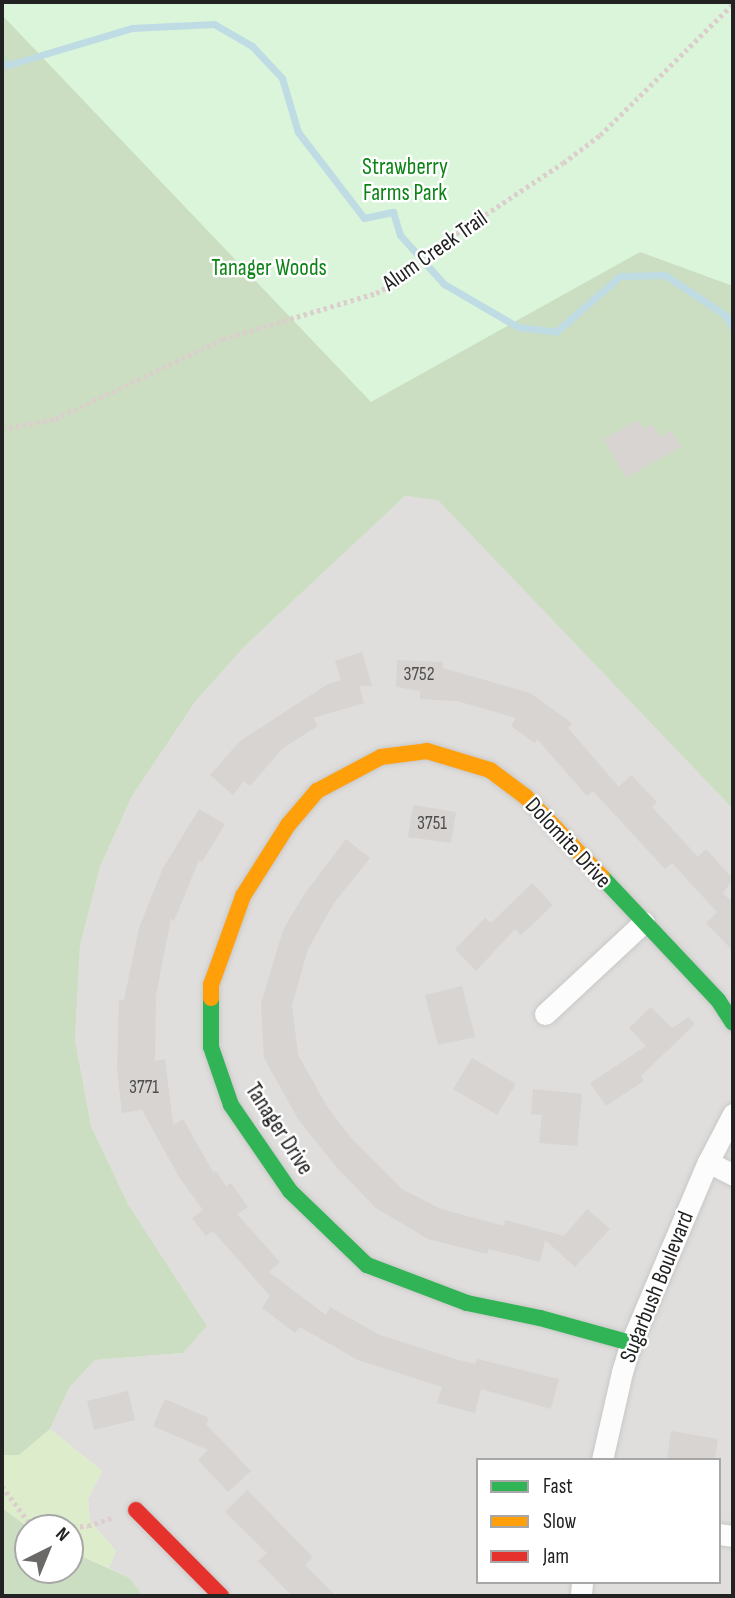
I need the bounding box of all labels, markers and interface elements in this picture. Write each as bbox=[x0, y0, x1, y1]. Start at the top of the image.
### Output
park label: Strawberry Farms Park bbox=[362, 153, 448, 207]
street label: Alum Creek Trail bbox=[377, 205, 493, 297]
park label: Tanager Woods bbox=[211, 254, 327, 282]
house number: 3752 bbox=[403, 664, 435, 686]
street label: Dolomite Drive bbox=[519, 792, 617, 894]
house number: 3751 bbox=[417, 813, 447, 835]
house number: 3771 bbox=[129, 1077, 159, 1099]
street label: Tanager Drive bbox=[239, 1078, 319, 1180]
street label: Sugarbush Boulevard bbox=[614, 1207, 700, 1367]
legend bbox=[476, 1458, 721, 1584]
text: Fast bbox=[543, 1474, 573, 1499]
text: Slow bbox=[543, 1509, 576, 1534]
north arrow bbox=[14, 1514, 84, 1584]
text: N bbox=[51, 1523, 74, 1547]
text: Jam bbox=[543, 1544, 569, 1569]

